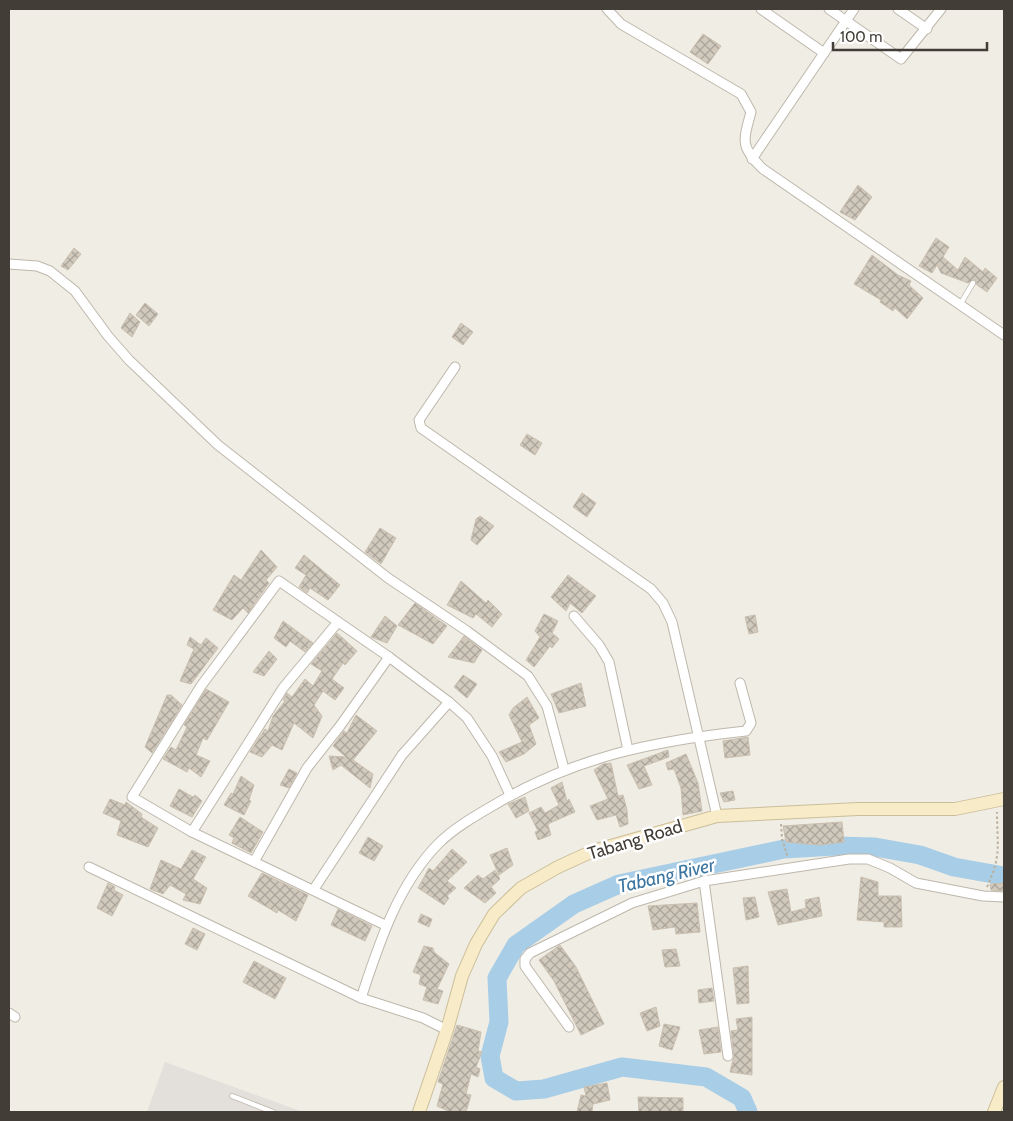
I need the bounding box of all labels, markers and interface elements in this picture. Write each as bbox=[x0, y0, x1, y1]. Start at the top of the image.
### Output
scale bar bbox=[833, 20, 987, 52]
text: 100 m bbox=[840, 28, 882, 46]
street label: Tabang Road bbox=[585, 815, 685, 865]
water label: Tabang River bbox=[615, 853, 718, 898]

